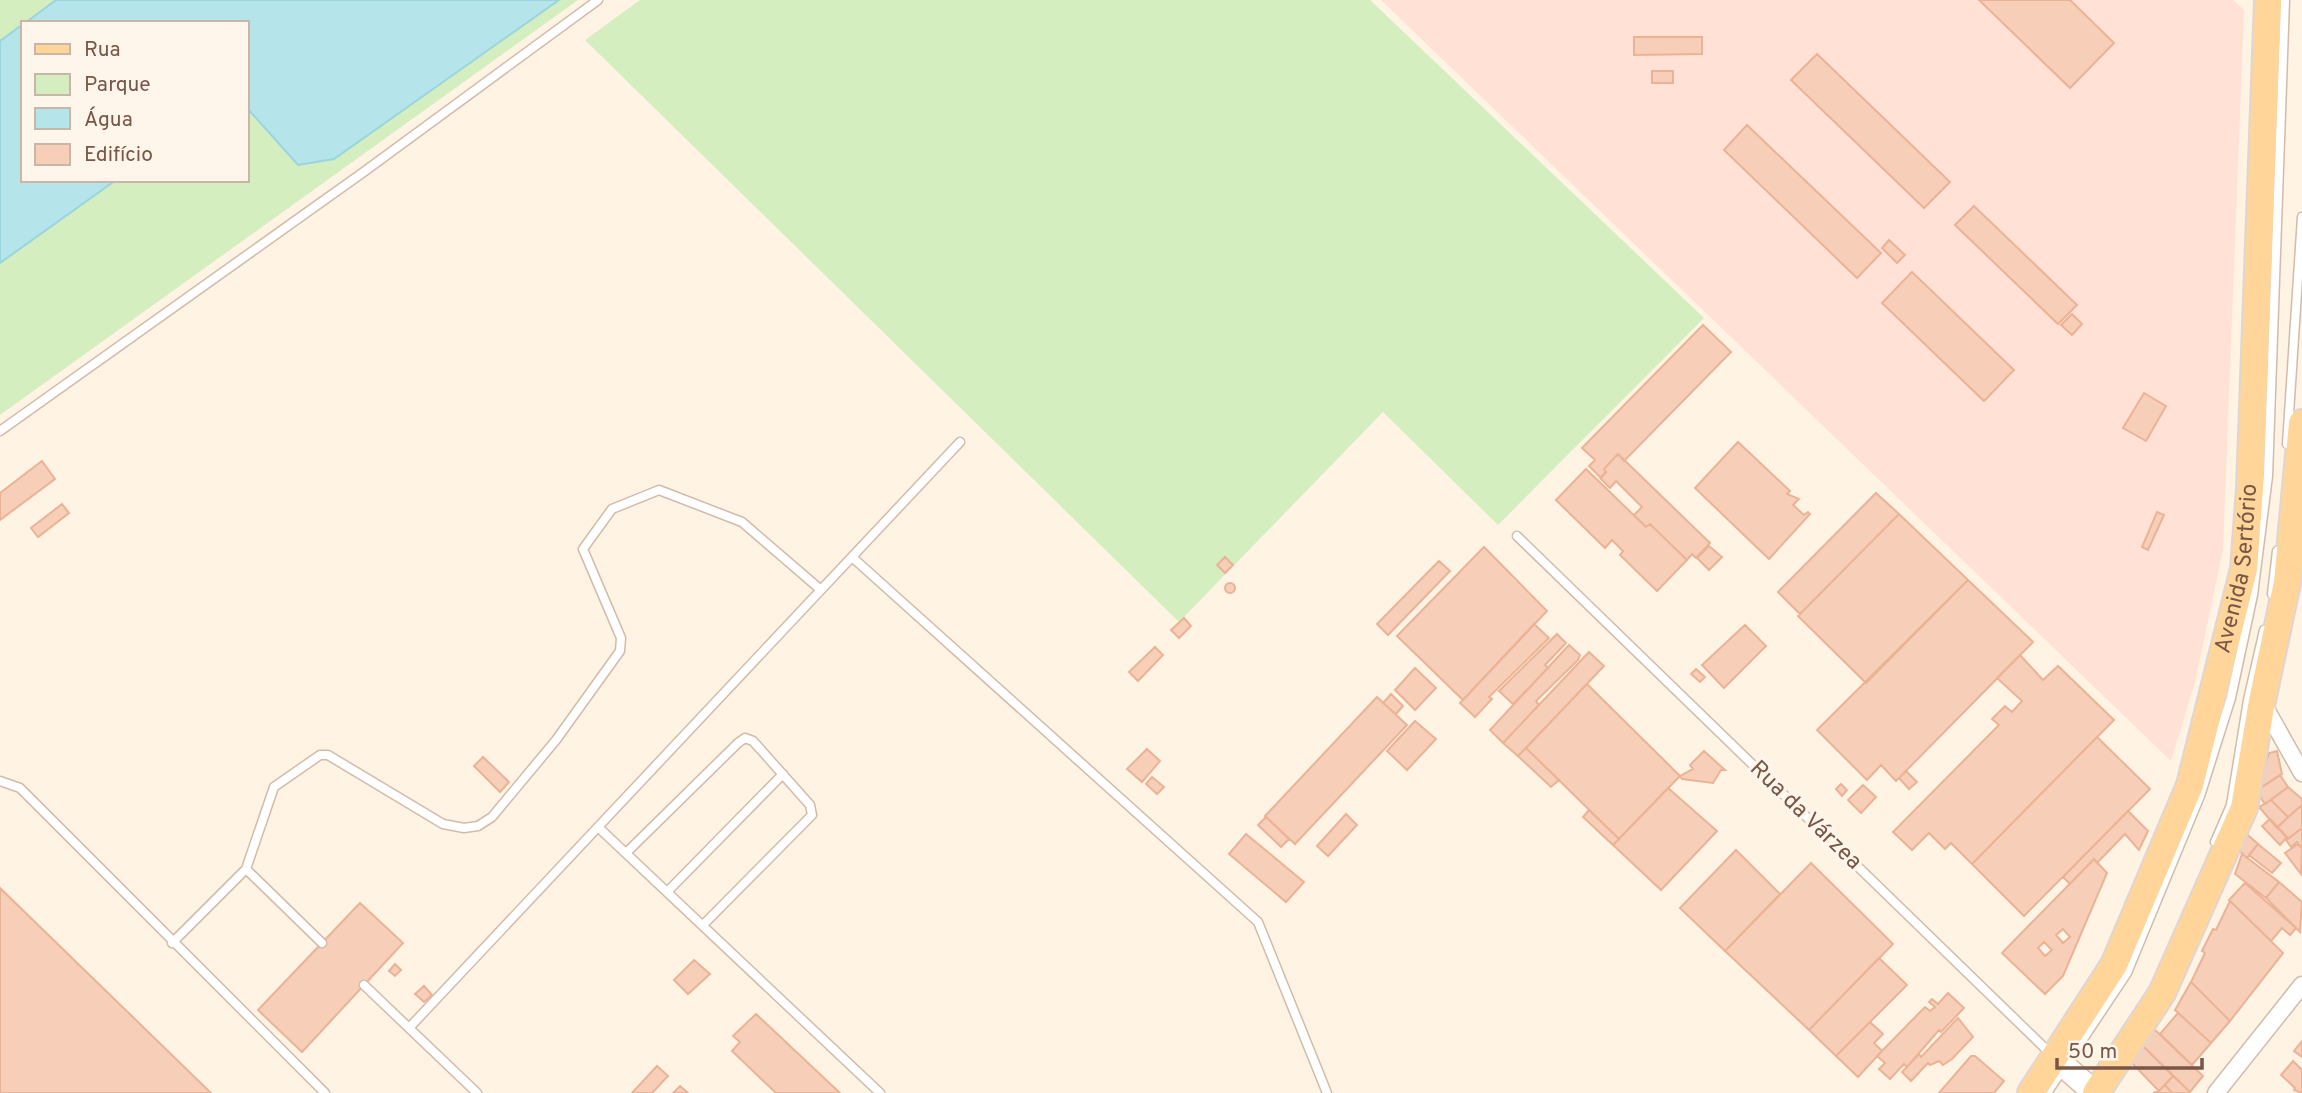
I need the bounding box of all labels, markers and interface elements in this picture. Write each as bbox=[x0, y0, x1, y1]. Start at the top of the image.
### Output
legend bbox=[21, 21, 248, 182]
text: Rua bbox=[84, 37, 121, 64]
text: Parque bbox=[84, 72, 151, 99]
text: Água bbox=[84, 106, 133, 134]
text: Edifício bbox=[84, 142, 153, 169]
street label: Avenida Sertório bbox=[2209, 483, 2265, 657]
street label: Rua da Várzea bbox=[1743, 755, 1867, 877]
scale bar bbox=[2057, 1026, 2202, 1070]
text: 50 m bbox=[2068, 1039, 2117, 1066]

